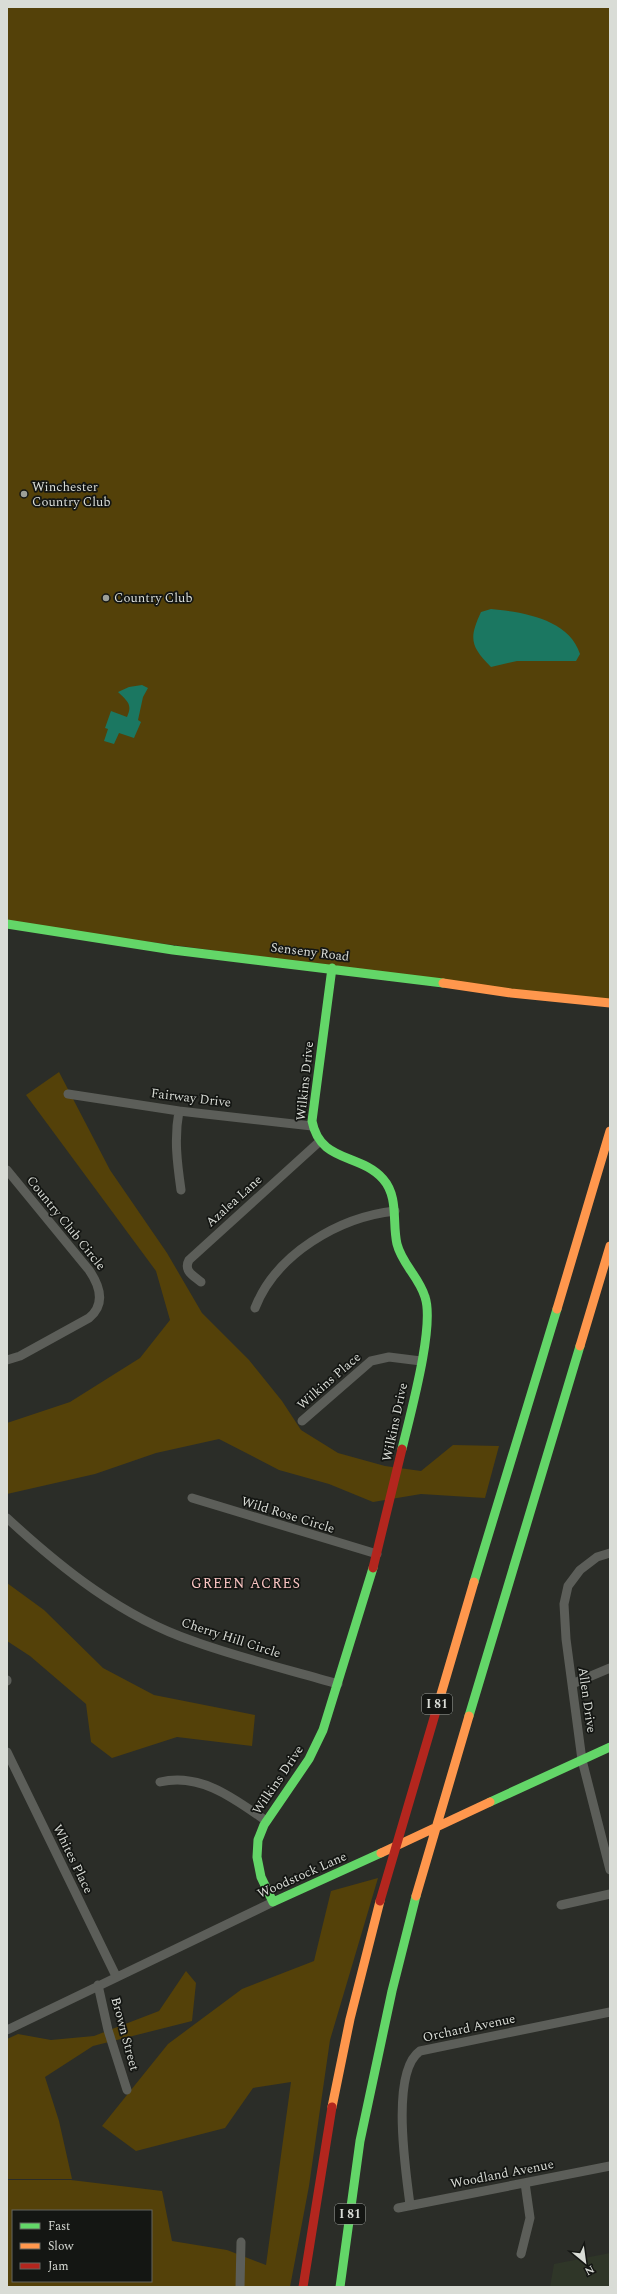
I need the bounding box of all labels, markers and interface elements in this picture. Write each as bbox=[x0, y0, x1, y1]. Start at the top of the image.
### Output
place label: Winchester Country Club bbox=[32, 477, 111, 512]
marker: Winchester Country Club bbox=[19, 489, 29, 499]
place label: Country Club bbox=[114, 588, 193, 608]
marker: Country Club bbox=[101, 593, 111, 603]
street label: Senseny Road bbox=[269, 937, 351, 967]
street label: Wilkins Drive bbox=[291, 1040, 319, 1122]
street label: Fairway Drive bbox=[150, 1083, 232, 1113]
street label: Azalea Lane bbox=[201, 1170, 267, 1232]
street label: Country Club Circle bbox=[21, 1171, 111, 1275]
street label: Wilkins Place bbox=[293, 1348, 365, 1414]
street label: Wilkins Drive bbox=[377, 1381, 413, 1463]
street label: Wild Rose Circle bbox=[239, 1491, 337, 1539]
district label: GREEN ACRES bbox=[191, 1573, 301, 1594]
street label: Cherry Hill Circle bbox=[179, 1612, 283, 1664]
street label: Allen Drive bbox=[572, 1666, 602, 1734]
road number: I 81 bbox=[422, 1694, 452, 1714]
street label: Wilkins Drive bbox=[247, 1741, 309, 1819]
street label: Whites Place bbox=[48, 1821, 98, 1897]
street label: Woodstock Lane bbox=[254, 1846, 350, 1904]
street label: Brown Street bbox=[106, 1995, 145, 2073]
street label: Orchard Avenue bbox=[421, 2008, 517, 2048]
street label: Woodland Avenue bbox=[449, 2154, 555, 2194]
road number: I 81 bbox=[335, 2204, 365, 2224]
legend bbox=[12, 2210, 152, 2282]
text: Fast bbox=[48, 2217, 70, 2236]
text: Slow bbox=[48, 2237, 74, 2256]
north arrow bbox=[565, 2242, 605, 2282]
text: Jam bbox=[48, 2257, 69, 2276]
text: N bbox=[582, 2261, 598, 2280]

